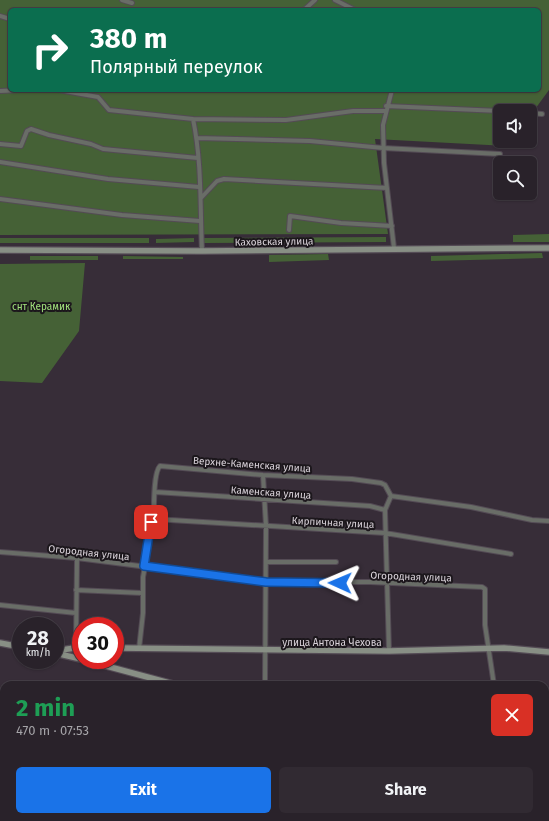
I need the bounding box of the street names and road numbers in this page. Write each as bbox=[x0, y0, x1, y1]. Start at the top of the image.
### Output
street label: Каховская улица bbox=[235, 235, 313, 249]
street label: Верхне-Каменская улица bbox=[193, 455, 311, 475]
street label: Каменская улица bbox=[230, 484, 312, 502]
street label: Кирпичная улица bbox=[291, 515, 375, 531]
street label: Огородная улица bbox=[48, 543, 130, 563]
street label: Огородная улица bbox=[370, 570, 452, 584]
street label: улица Антона Чехова bbox=[282, 637, 382, 649]

